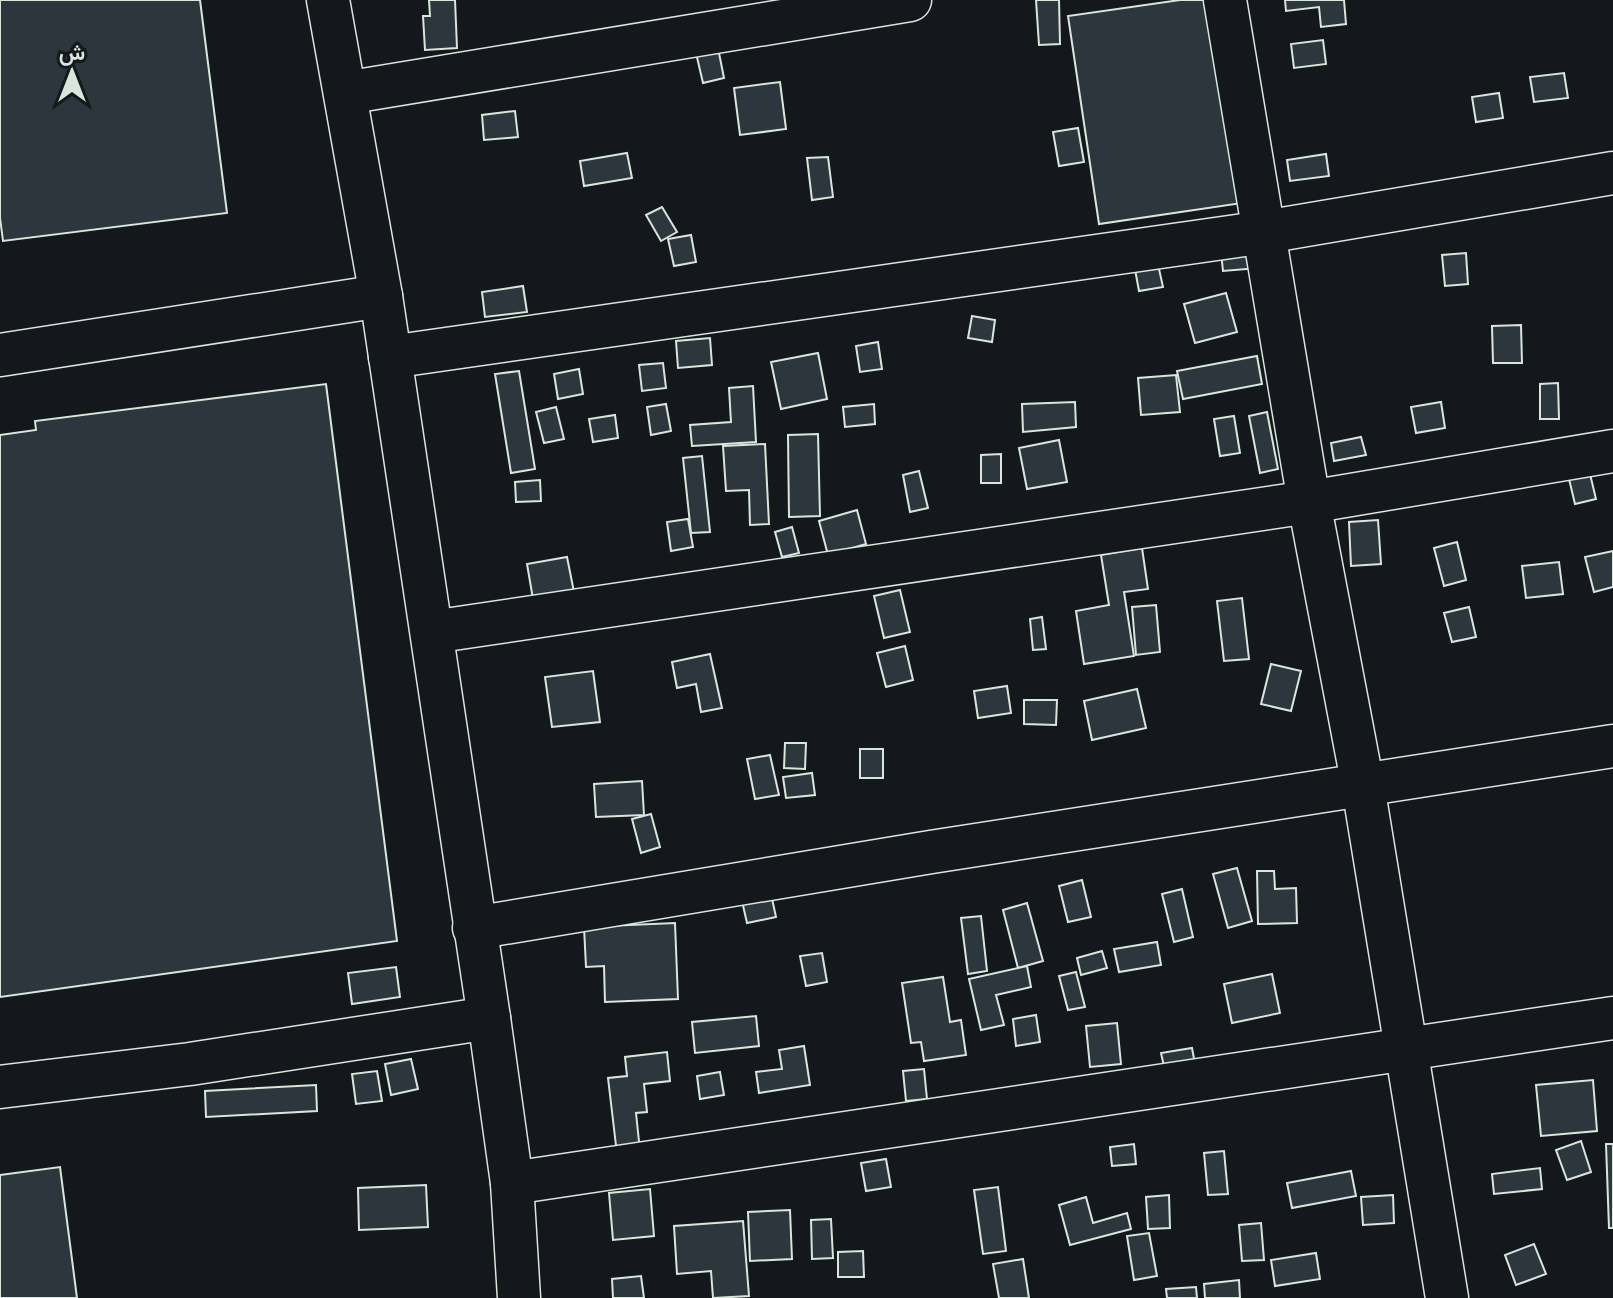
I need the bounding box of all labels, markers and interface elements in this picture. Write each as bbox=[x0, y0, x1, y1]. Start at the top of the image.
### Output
north arrow bbox=[32, 32, 112, 112]
text: ش bbox=[59, 38, 85, 66]

